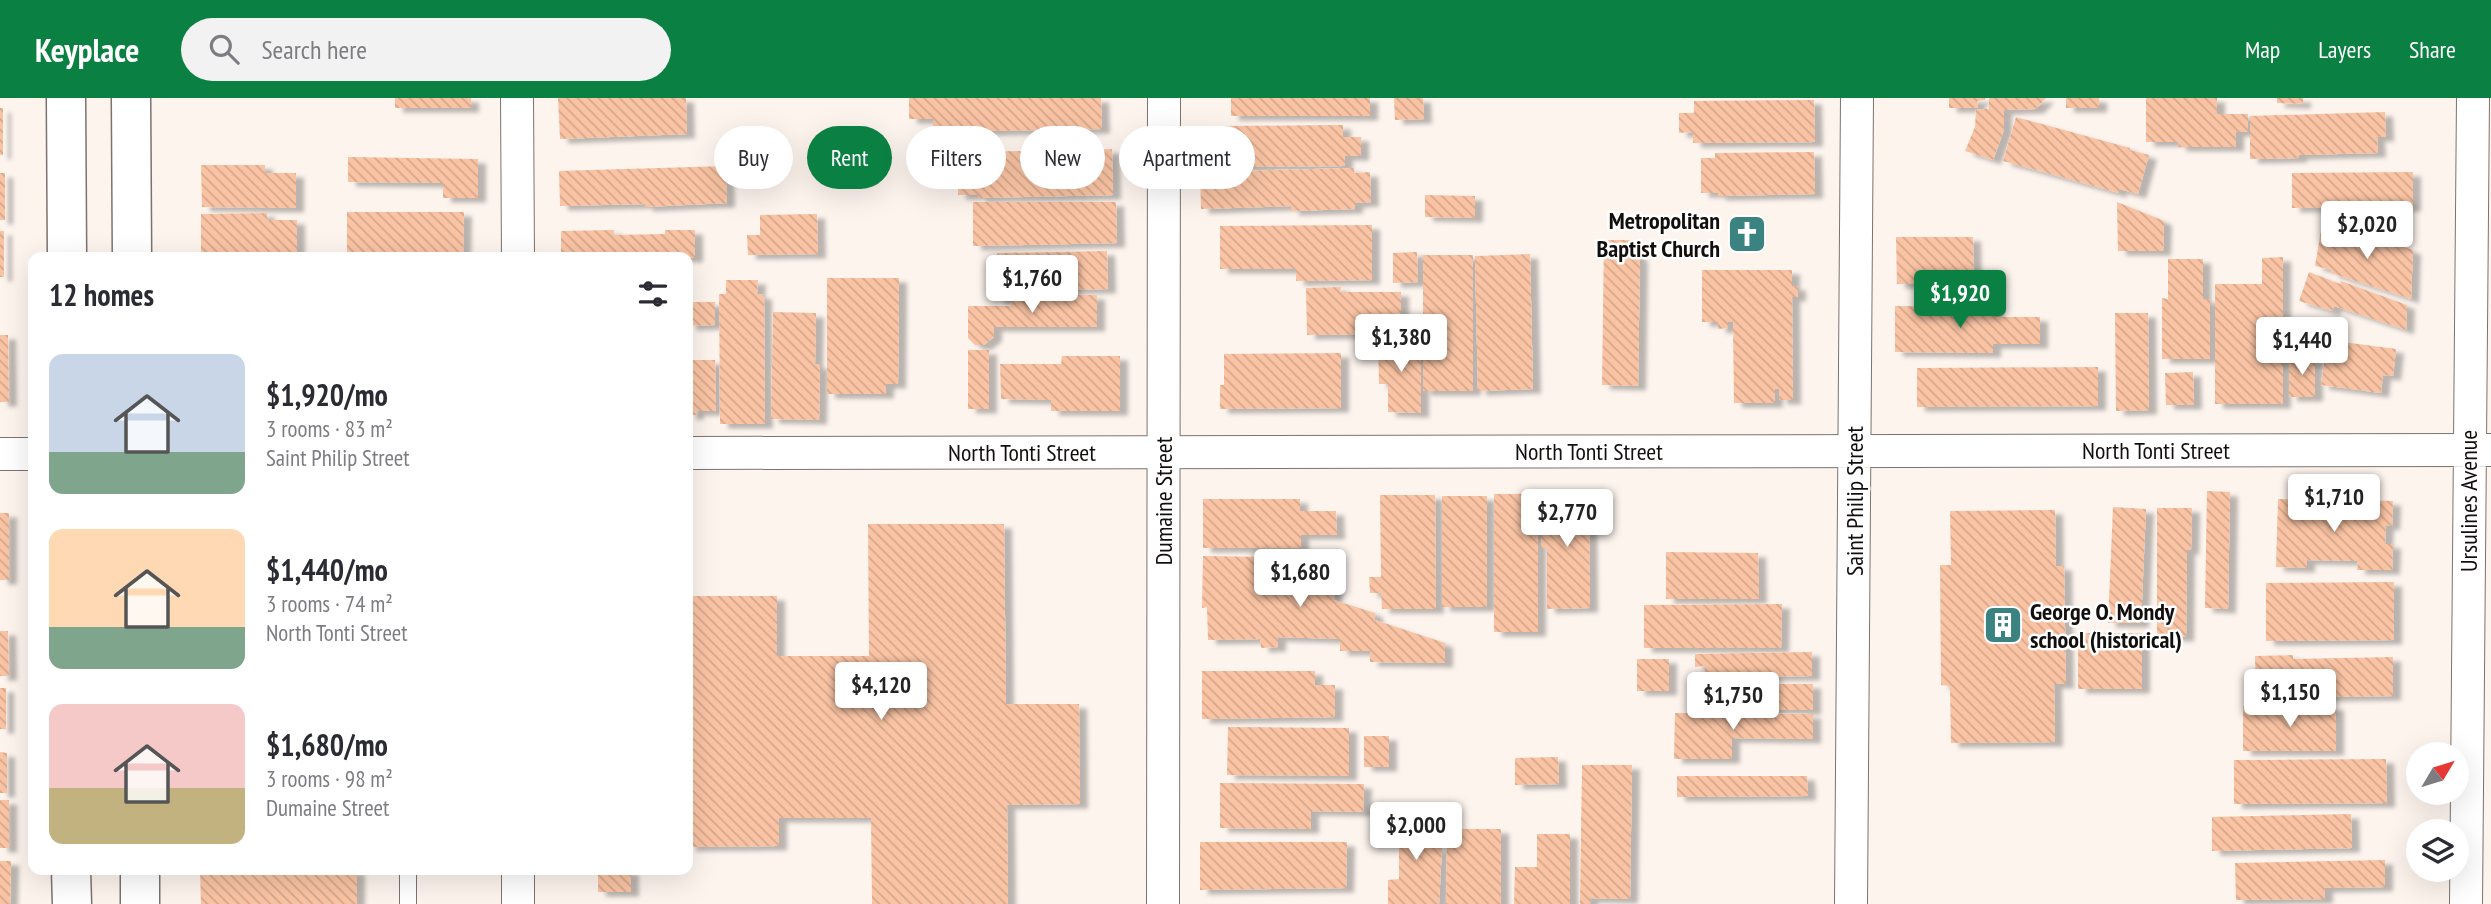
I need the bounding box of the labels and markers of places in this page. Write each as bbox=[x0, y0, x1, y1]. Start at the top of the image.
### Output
pin: $2,020 bbox=[2310, 202, 2424, 261]
place label: Metropolitan Baptist Church bbox=[1597, 205, 1720, 264]
church icon: Metropolitan Baptist Church bbox=[1726, 213, 1768, 255]
pin: $1,760 bbox=[975, 256, 1089, 315]
pin: $1,920 bbox=[1903, 271, 2017, 330]
pin: $1,380 bbox=[1344, 314, 1458, 374]
pin: $1,440 bbox=[2245, 317, 2359, 377]
pin: $1,710 bbox=[2277, 474, 2391, 534]
pin: $2,770 bbox=[1510, 490, 1624, 549]
pin: $1,680 bbox=[1243, 550, 1357, 609]
place label: George O. Mondy school (historical) bbox=[2030, 596, 2182, 655]
building icon: George O. Mondy school (historical) bbox=[1982, 604, 2024, 646]
pin: $4,120 bbox=[824, 662, 938, 722]
pin: $1,150 bbox=[2233, 670, 2347, 729]
pin: $1,750 bbox=[1676, 672, 1790, 732]
pin: $2,000 bbox=[1359, 802, 1473, 862]

